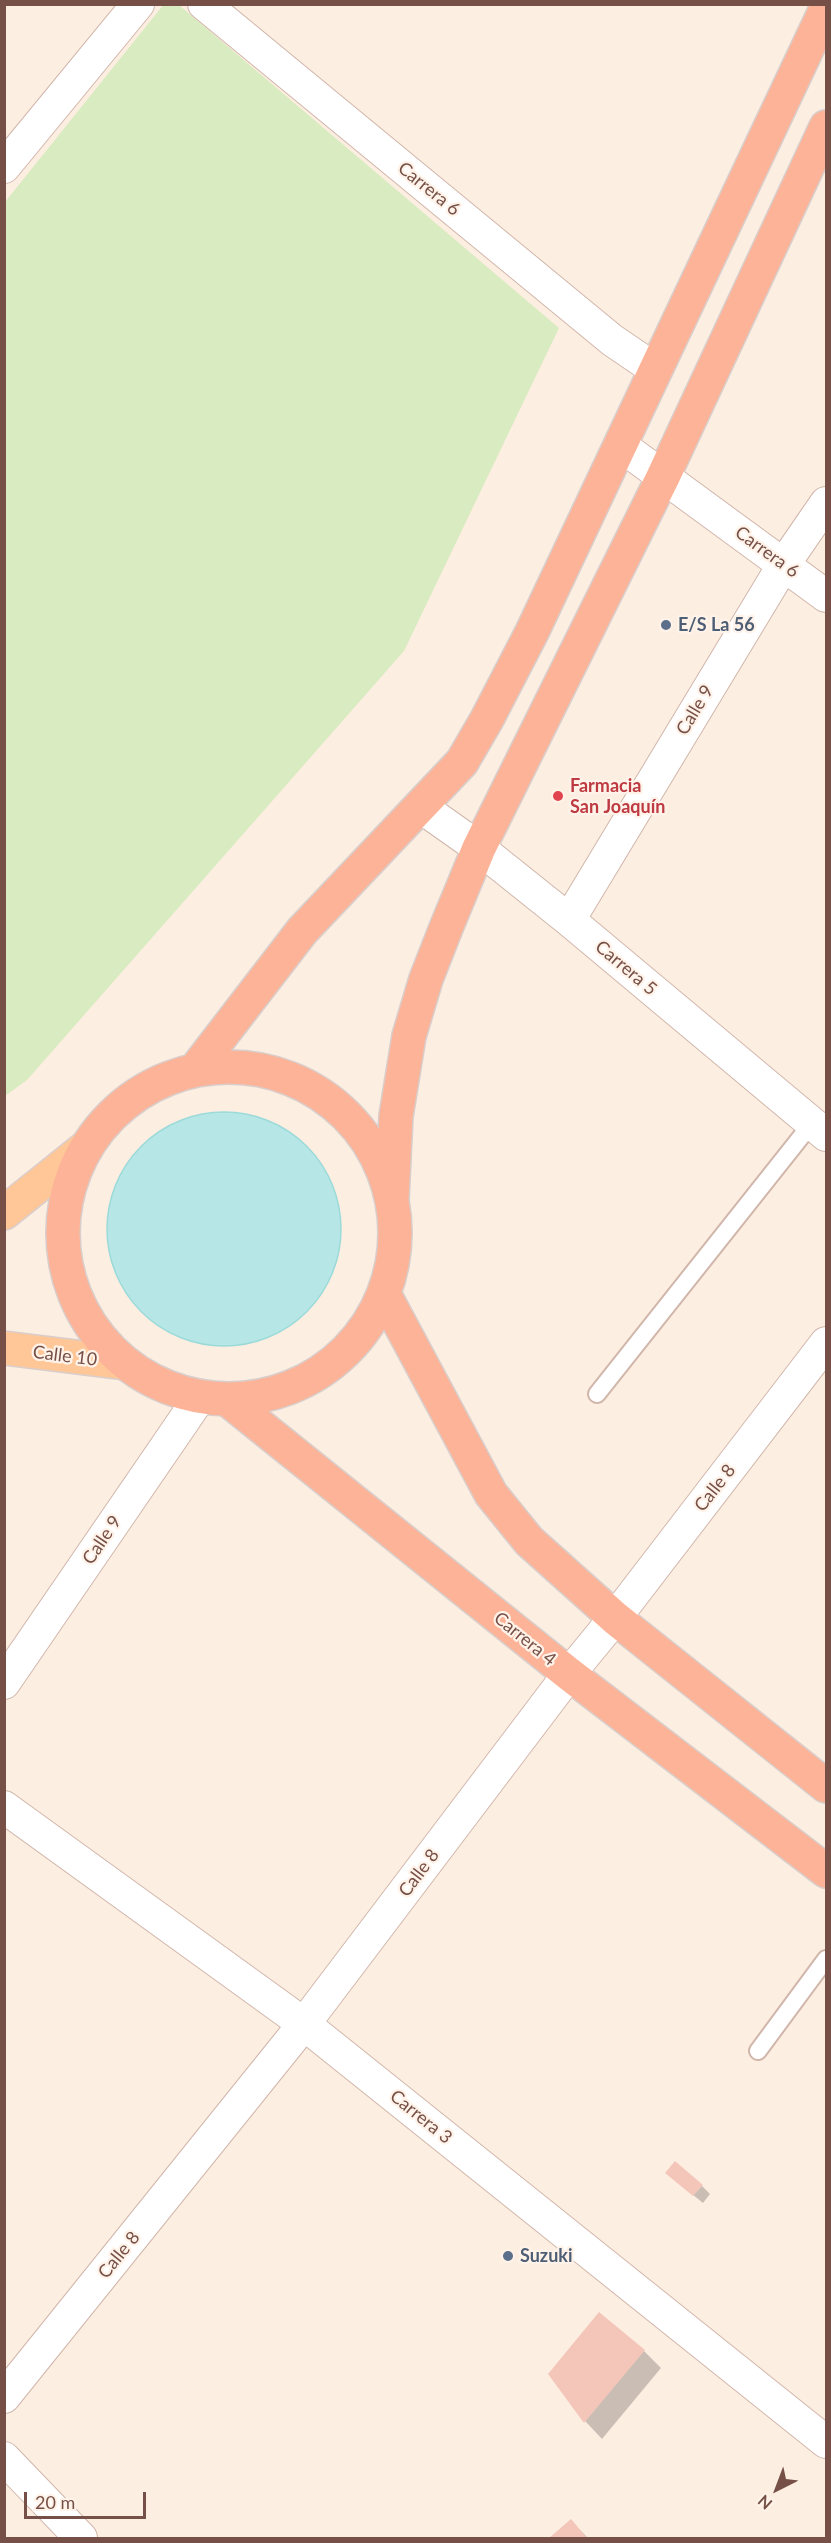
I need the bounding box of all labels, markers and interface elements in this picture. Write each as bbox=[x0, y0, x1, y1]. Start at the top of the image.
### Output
street label: Carrera 6 bbox=[394, 157, 464, 221]
street label: Carrera 6 bbox=[731, 522, 803, 582]
place label: E/S La 56 bbox=[678, 614, 755, 636]
marker: E/S La 56 bbox=[659, 618, 673, 632]
street label: Calle 9 bbox=[672, 681, 718, 739]
place label: Farmacia San Joaquín bbox=[570, 775, 665, 818]
marker: Farmacia San Joaquín bbox=[551, 789, 565, 803]
street label: Carrera 5 bbox=[591, 936, 661, 1000]
street label: Calle 10 bbox=[32, 1341, 98, 1371]
street label: Calle 8 bbox=[690, 1460, 740, 1516]
street label: Calle 9 bbox=[78, 1512, 126, 1568]
street label: Carrera 4 bbox=[490, 1607, 560, 1671]
street label: Calle 8 bbox=[394, 1845, 444, 1901]
street label: Carrera 3 bbox=[386, 2085, 456, 2149]
street label: Calle 8 bbox=[94, 2227, 144, 2283]
place label: Suzuki bbox=[520, 2245, 572, 2267]
marker: Suzuki bbox=[501, 2249, 515, 2263]
north arrow bbox=[747, 2459, 807, 2519]
scale bar bbox=[27, 2480, 148, 2518]
text: 20 m bbox=[35, 2491, 75, 2513]
text: N bbox=[754, 2492, 776, 2514]

